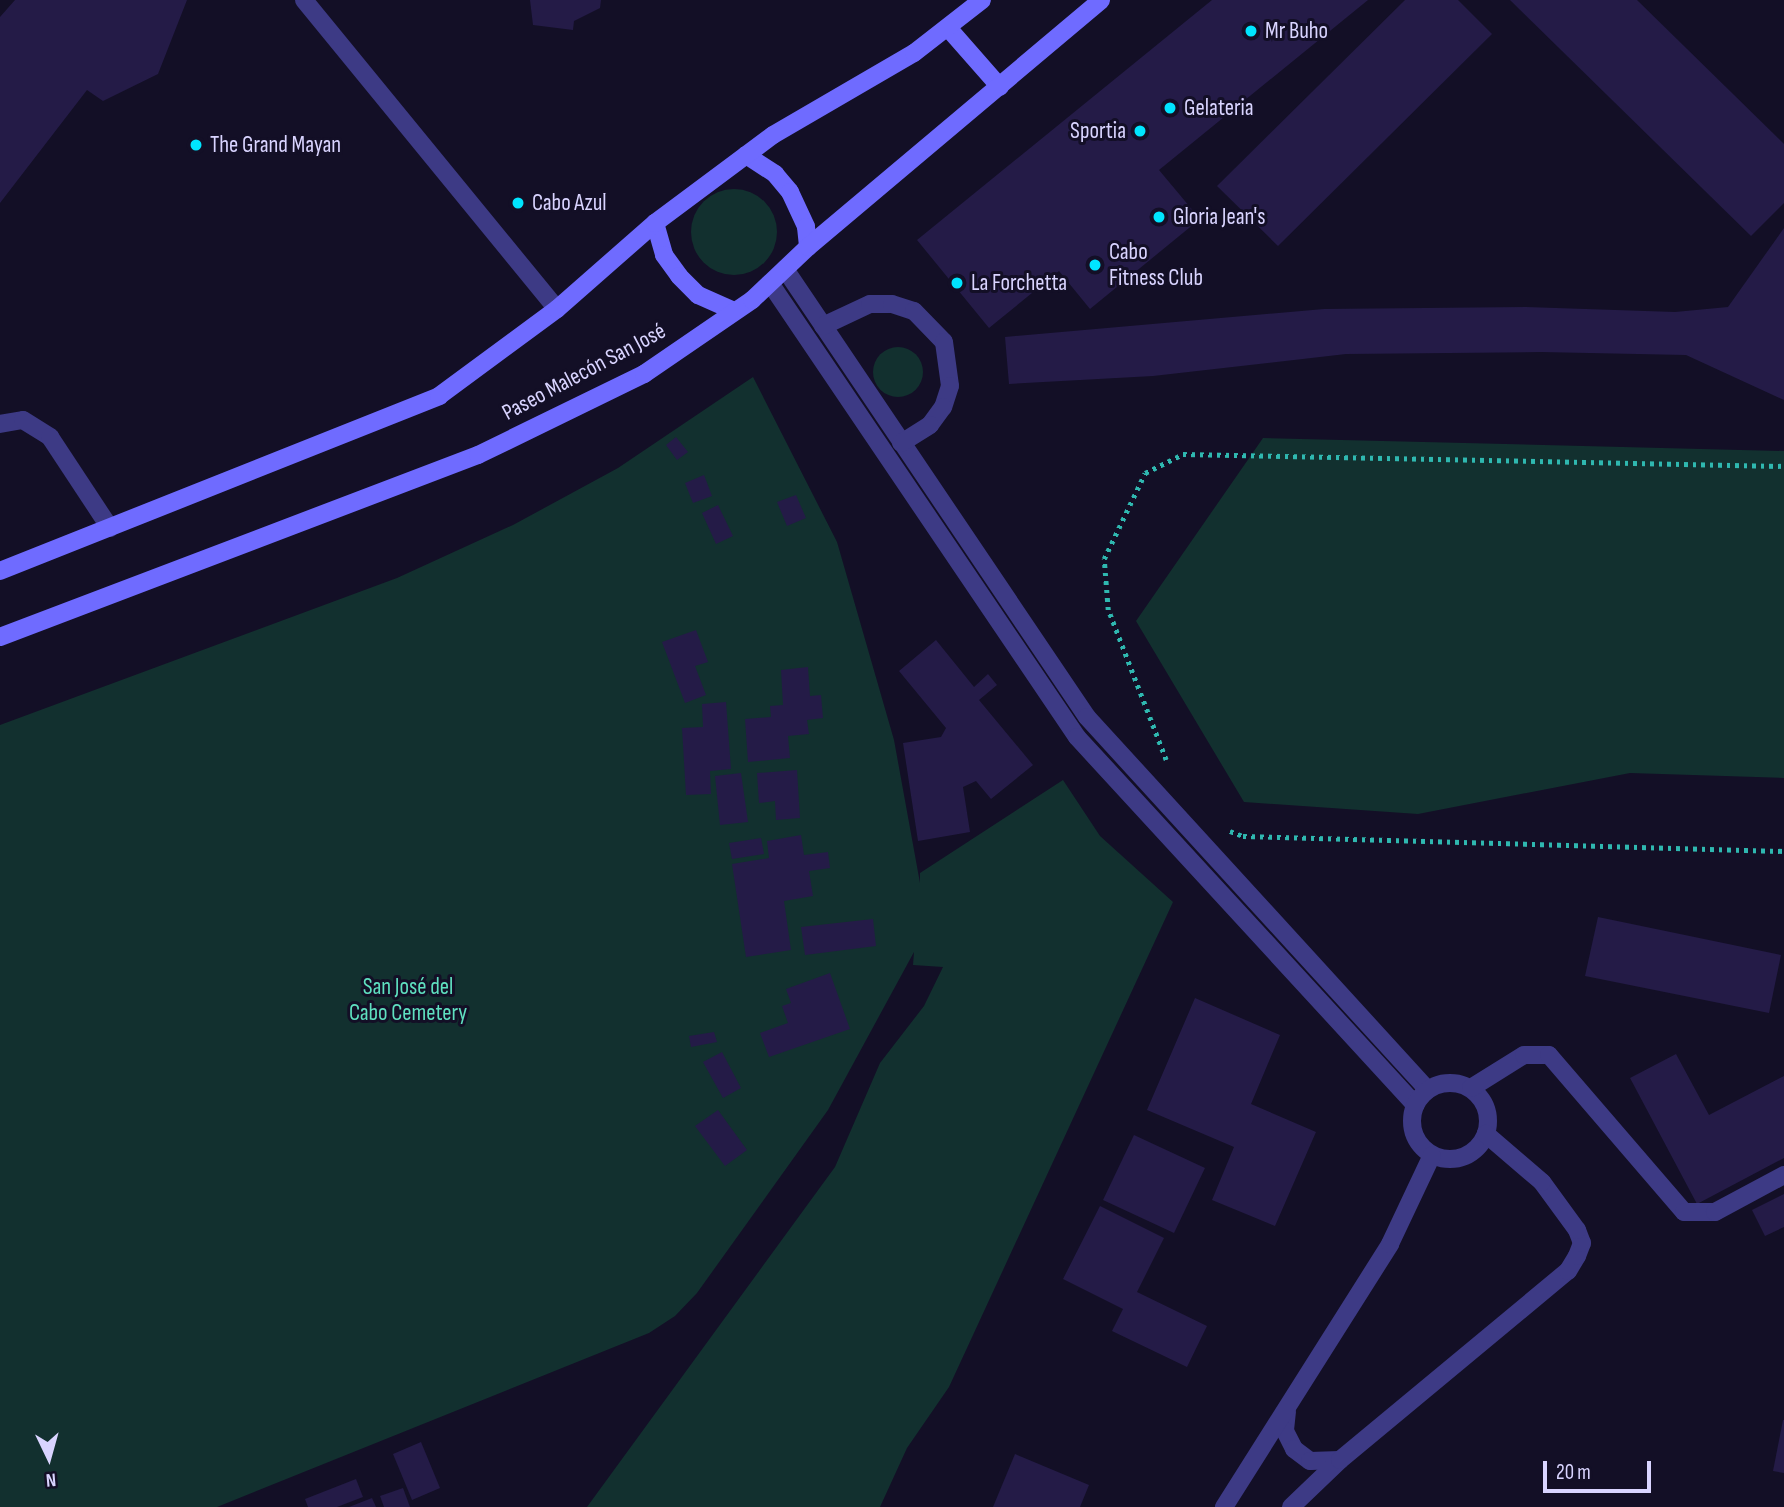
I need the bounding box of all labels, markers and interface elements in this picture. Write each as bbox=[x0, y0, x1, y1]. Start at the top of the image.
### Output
place label: Mr Buho bbox=[1265, 17, 1328, 45]
marker: Mr Buho bbox=[1243, 23, 1259, 39]
place label: Gelateria bbox=[1184, 94, 1254, 122]
marker: Gelateria bbox=[1162, 100, 1178, 116]
place label: Sportia bbox=[1070, 117, 1126, 145]
marker: Sportia bbox=[1132, 123, 1148, 139]
place label: The Grand Mayan bbox=[210, 131, 341, 159]
marker: The Grand Mayan bbox=[188, 137, 204, 153]
place label: Cabo Azul bbox=[532, 189, 607, 217]
marker: Cabo Azul bbox=[510, 195, 526, 211]
place label: Gloria Jean's bbox=[1173, 203, 1265, 231]
marker: Gloria Jean's bbox=[1151, 209, 1167, 225]
place label: Cabo Fitness Club bbox=[1109, 238, 1203, 292]
marker: Cabo Fitness Club bbox=[1087, 257, 1103, 273]
place label: La Forchetta bbox=[971, 269, 1067, 297]
marker: La Forchetta bbox=[949, 275, 965, 291]
street label: Paseo Malecón San José bbox=[498, 317, 670, 427]
park label: San José del Cabo Cemetery bbox=[349, 973, 467, 1027]
north arrow bbox=[14, 1423, 84, 1493]
scale bar bbox=[1546, 1448, 1654, 1492]
text: 20 m bbox=[1556, 1460, 1591, 1485]
text: N bbox=[45, 1468, 57, 1491]

